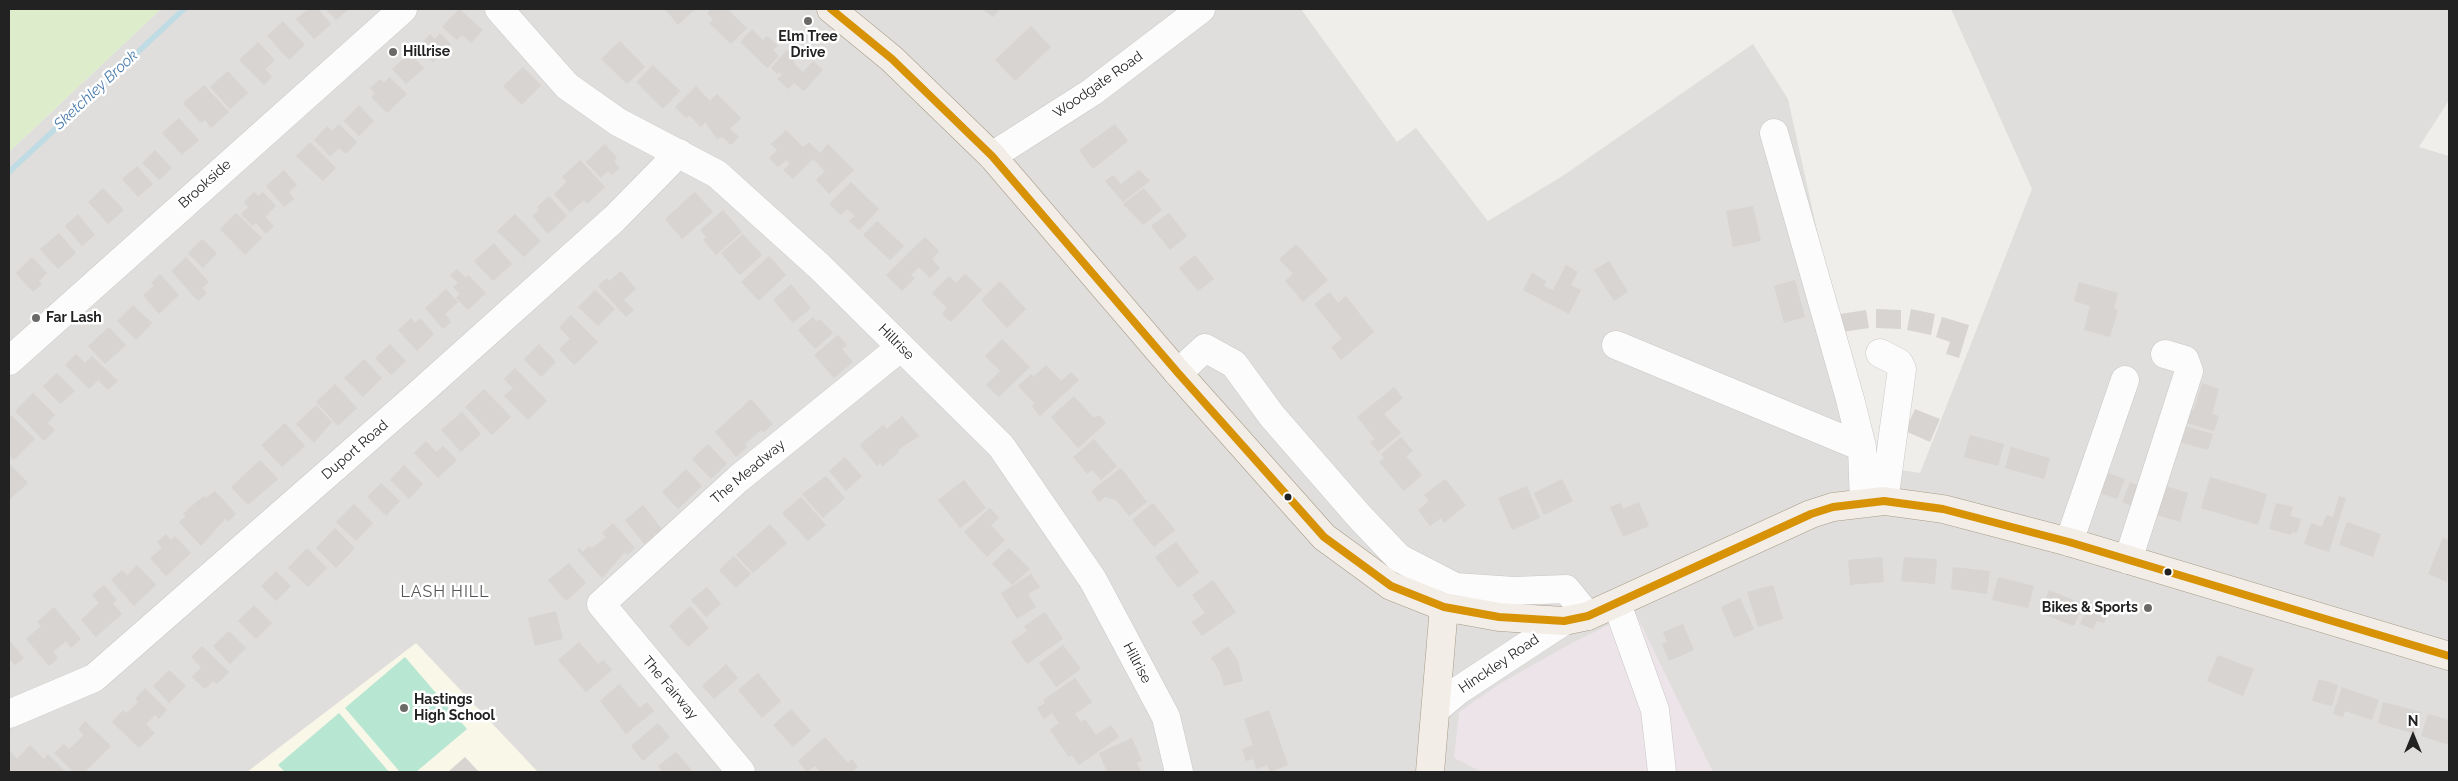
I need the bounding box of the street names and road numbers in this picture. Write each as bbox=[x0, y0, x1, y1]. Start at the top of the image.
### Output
street label: Woodgate Road bbox=[1050, 48, 1146, 122]
street label: Brookside bbox=[175, 156, 235, 212]
street label: Hillrise bbox=[875, 321, 917, 363]
street label: Duport Road bbox=[319, 417, 391, 483]
street label: The Meadway bbox=[708, 436, 788, 508]
street label: Hinckley Road bbox=[1456, 631, 1542, 697]
street label: Hillrise bbox=[1119, 640, 1155, 686]
street label: The Fairway bbox=[639, 653, 701, 723]

